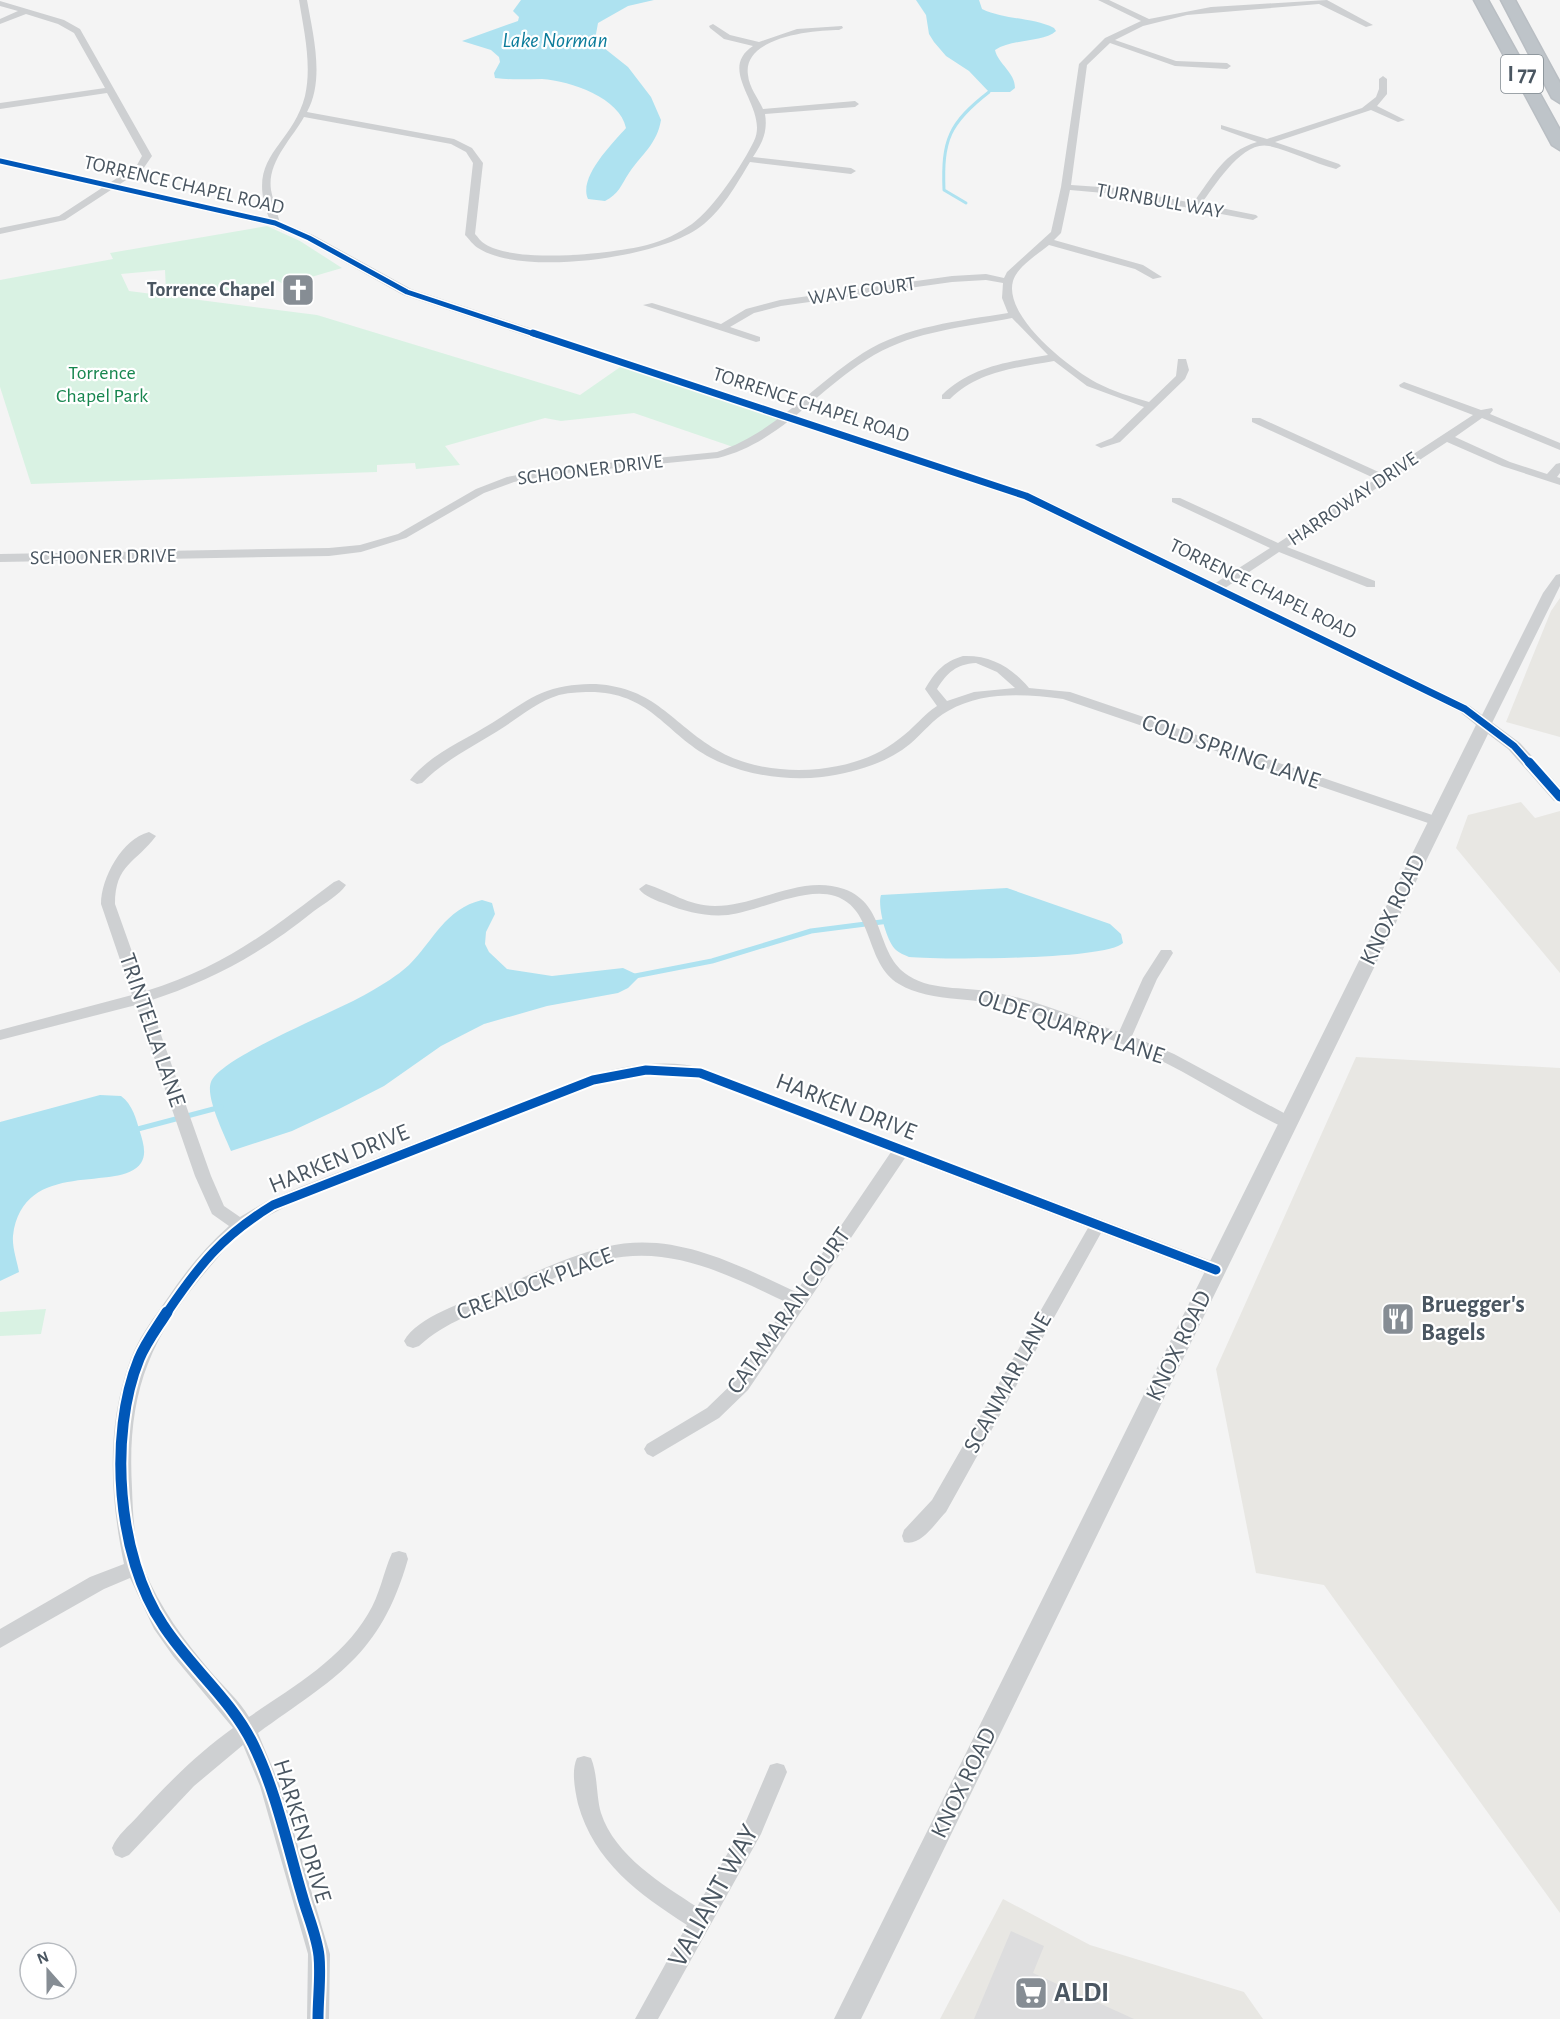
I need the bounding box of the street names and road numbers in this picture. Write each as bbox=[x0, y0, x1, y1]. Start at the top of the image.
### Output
road number: I 77 bbox=[1501, 55, 1543, 93]
street label: TORRENCE CHAPEL ROAD bbox=[82, 152, 286, 218]
street label: TURNBULL WAY bbox=[1095, 180, 1226, 222]
street label: WAVE COURT bbox=[807, 274, 917, 308]
street label: TORRENCE CHAPEL ROAD bbox=[710, 364, 912, 446]
street label: HARROWAY DRIVE bbox=[1285, 448, 1422, 550]
street label: SCHOONER DRIVE bbox=[516, 451, 664, 489]
street label: TORRENCE CHAPEL ROAD bbox=[1166, 535, 1360, 643]
street label: SCHOONER DRIVE bbox=[30, 546, 177, 568]
street label: COLD SPRING LANE bbox=[1139, 710, 1324, 794]
street label: KNOX ROAD bbox=[1356, 851, 1430, 969]
street label: TRINTELLA LANE bbox=[115, 950, 190, 1110]
street label: OLDE QUARRY LANE bbox=[975, 986, 1168, 1069]
street label: HARKEN DRIVE bbox=[772, 1069, 920, 1145]
street label: HARKEN DRIVE bbox=[266, 1120, 413, 1198]
street label: CATAMARAN COURT bbox=[723, 1223, 855, 1398]
street label: CREALOCK PLACE bbox=[454, 1243, 617, 1325]
street label: KNOX ROAD bbox=[1142, 1287, 1216, 1405]
street label: SCANMAR LANE bbox=[960, 1309, 1057, 1457]
street label: KNOX ROAD bbox=[927, 1724, 1001, 1842]
street label: HARKEN DRIVE bbox=[269, 1756, 335, 1906]
street label: VALIANT WAY bbox=[664, 1820, 765, 1972]

